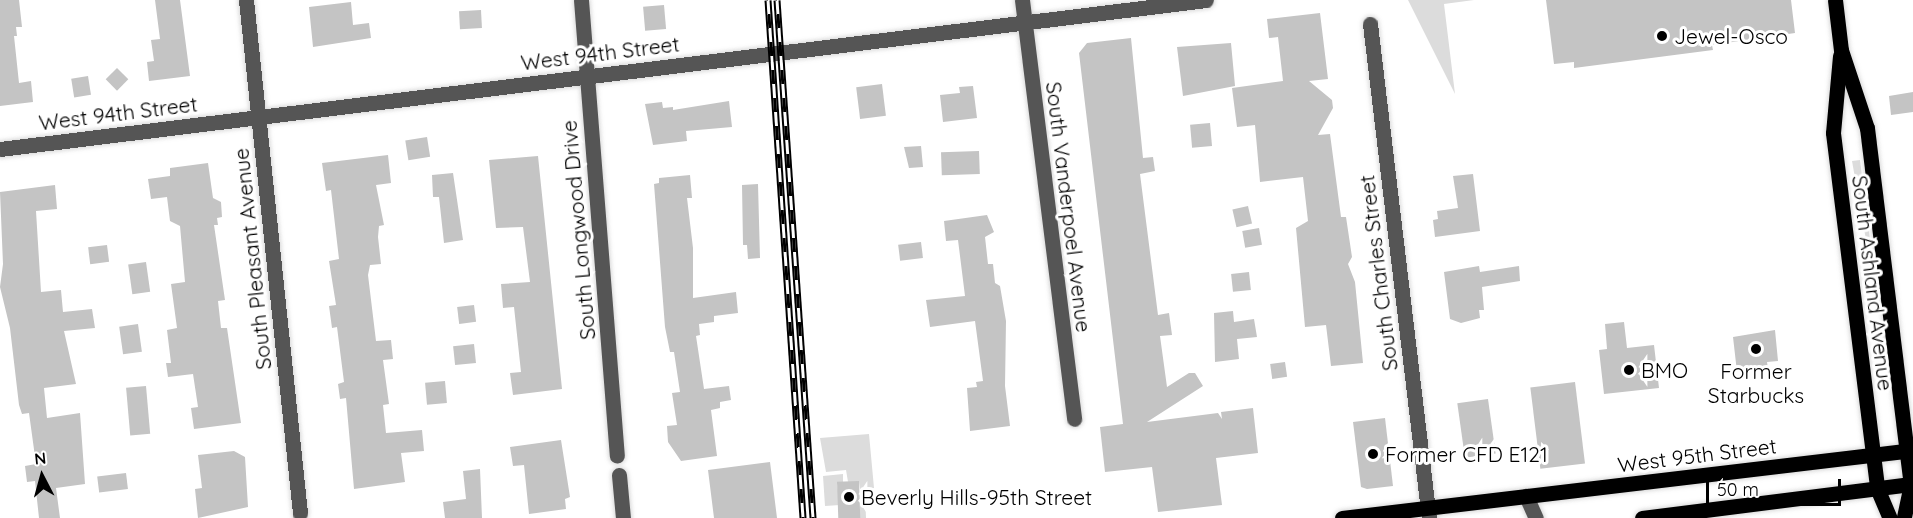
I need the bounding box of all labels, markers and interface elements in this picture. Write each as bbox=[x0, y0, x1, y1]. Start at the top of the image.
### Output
place label: Jewel-Osco bbox=[1674, 23, 1788, 49]
marker: Jewel-Osco bbox=[1655, 29, 1669, 43]
street label: West 94th Street bbox=[519, 31, 681, 75]
street label: South Vanderpoel Avenue bbox=[1041, 80, 1097, 334]
street label: West 94th Street bbox=[37, 91, 199, 135]
street label: South Longwood Drive bbox=[556, 119, 600, 341]
street label: South Pleasant Avenue bbox=[228, 147, 276, 371]
street label: South Charles Street bbox=[1353, 174, 1403, 372]
street label: South Ashland Avenue bbox=[1847, 174, 1899, 392]
marker: Former Starbucks bbox=[1749, 342, 1763, 356]
place label: BMO bbox=[1641, 357, 1688, 383]
place label: Former Starbucks bbox=[1708, 358, 1804, 408]
marker: BMO bbox=[1622, 363, 1636, 377]
street label: West 95th Street bbox=[1616, 433, 1778, 477]
place label: Former CFD E121 bbox=[1385, 441, 1548, 467]
north arrow bbox=[12, 446, 72, 506]
marker: Former CFD E121 bbox=[1366, 447, 1380, 461]
text: N bbox=[33, 448, 47, 469]
scale bar bbox=[1709, 467, 1844, 505]
text: 50 m bbox=[1717, 478, 1759, 501]
place label: Beverly Hills-95th Street bbox=[861, 484, 1092, 510]
marker: Beverly Hills-95th Street bbox=[842, 490, 856, 504]

